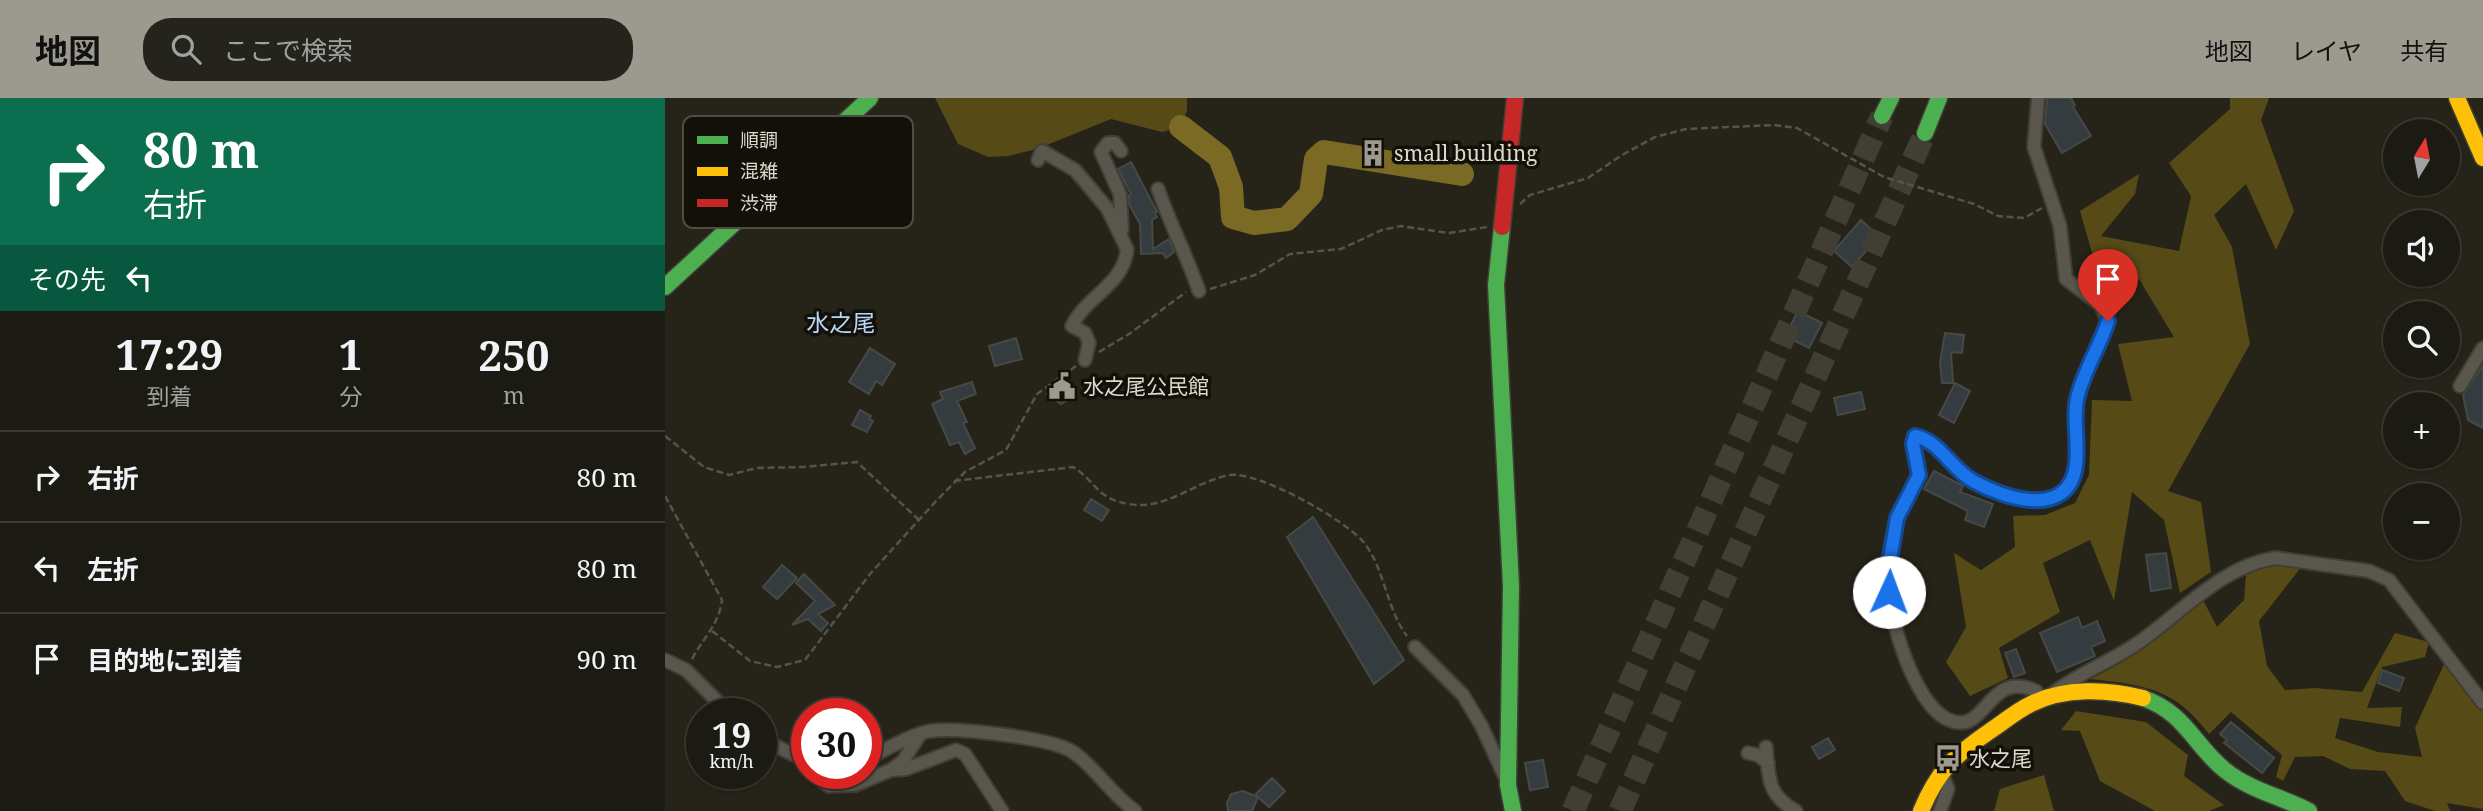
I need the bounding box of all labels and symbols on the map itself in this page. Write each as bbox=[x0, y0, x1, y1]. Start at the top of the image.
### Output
legend bbox=[683, 116, 913, 228]
north arrow bbox=[2383, 119, 2461, 196]
text: 順調 bbox=[740, 127, 778, 153]
building icon: small building bbox=[1358, 138, 1388, 168]
place label: small building bbox=[1394, 139, 1538, 167]
text: 混雑 bbox=[740, 158, 778, 184]
text: 渋滞 bbox=[740, 190, 778, 216]
pin bbox=[2078, 249, 2138, 321]
district label: 水之尾 bbox=[807, 306, 876, 338]
public building icon: 水之尾公民館 bbox=[1047, 371, 1077, 401]
place label: 水之尾公民館 bbox=[1083, 372, 1209, 400]
position arrow bbox=[1852, 555, 1926, 629]
speed limit sign: 30 bbox=[791, 698, 882, 789]
bus stop icon: 水之尾 bbox=[1933, 743, 1963, 773]
place label: 水之尾 bbox=[1969, 744, 2032, 772]

